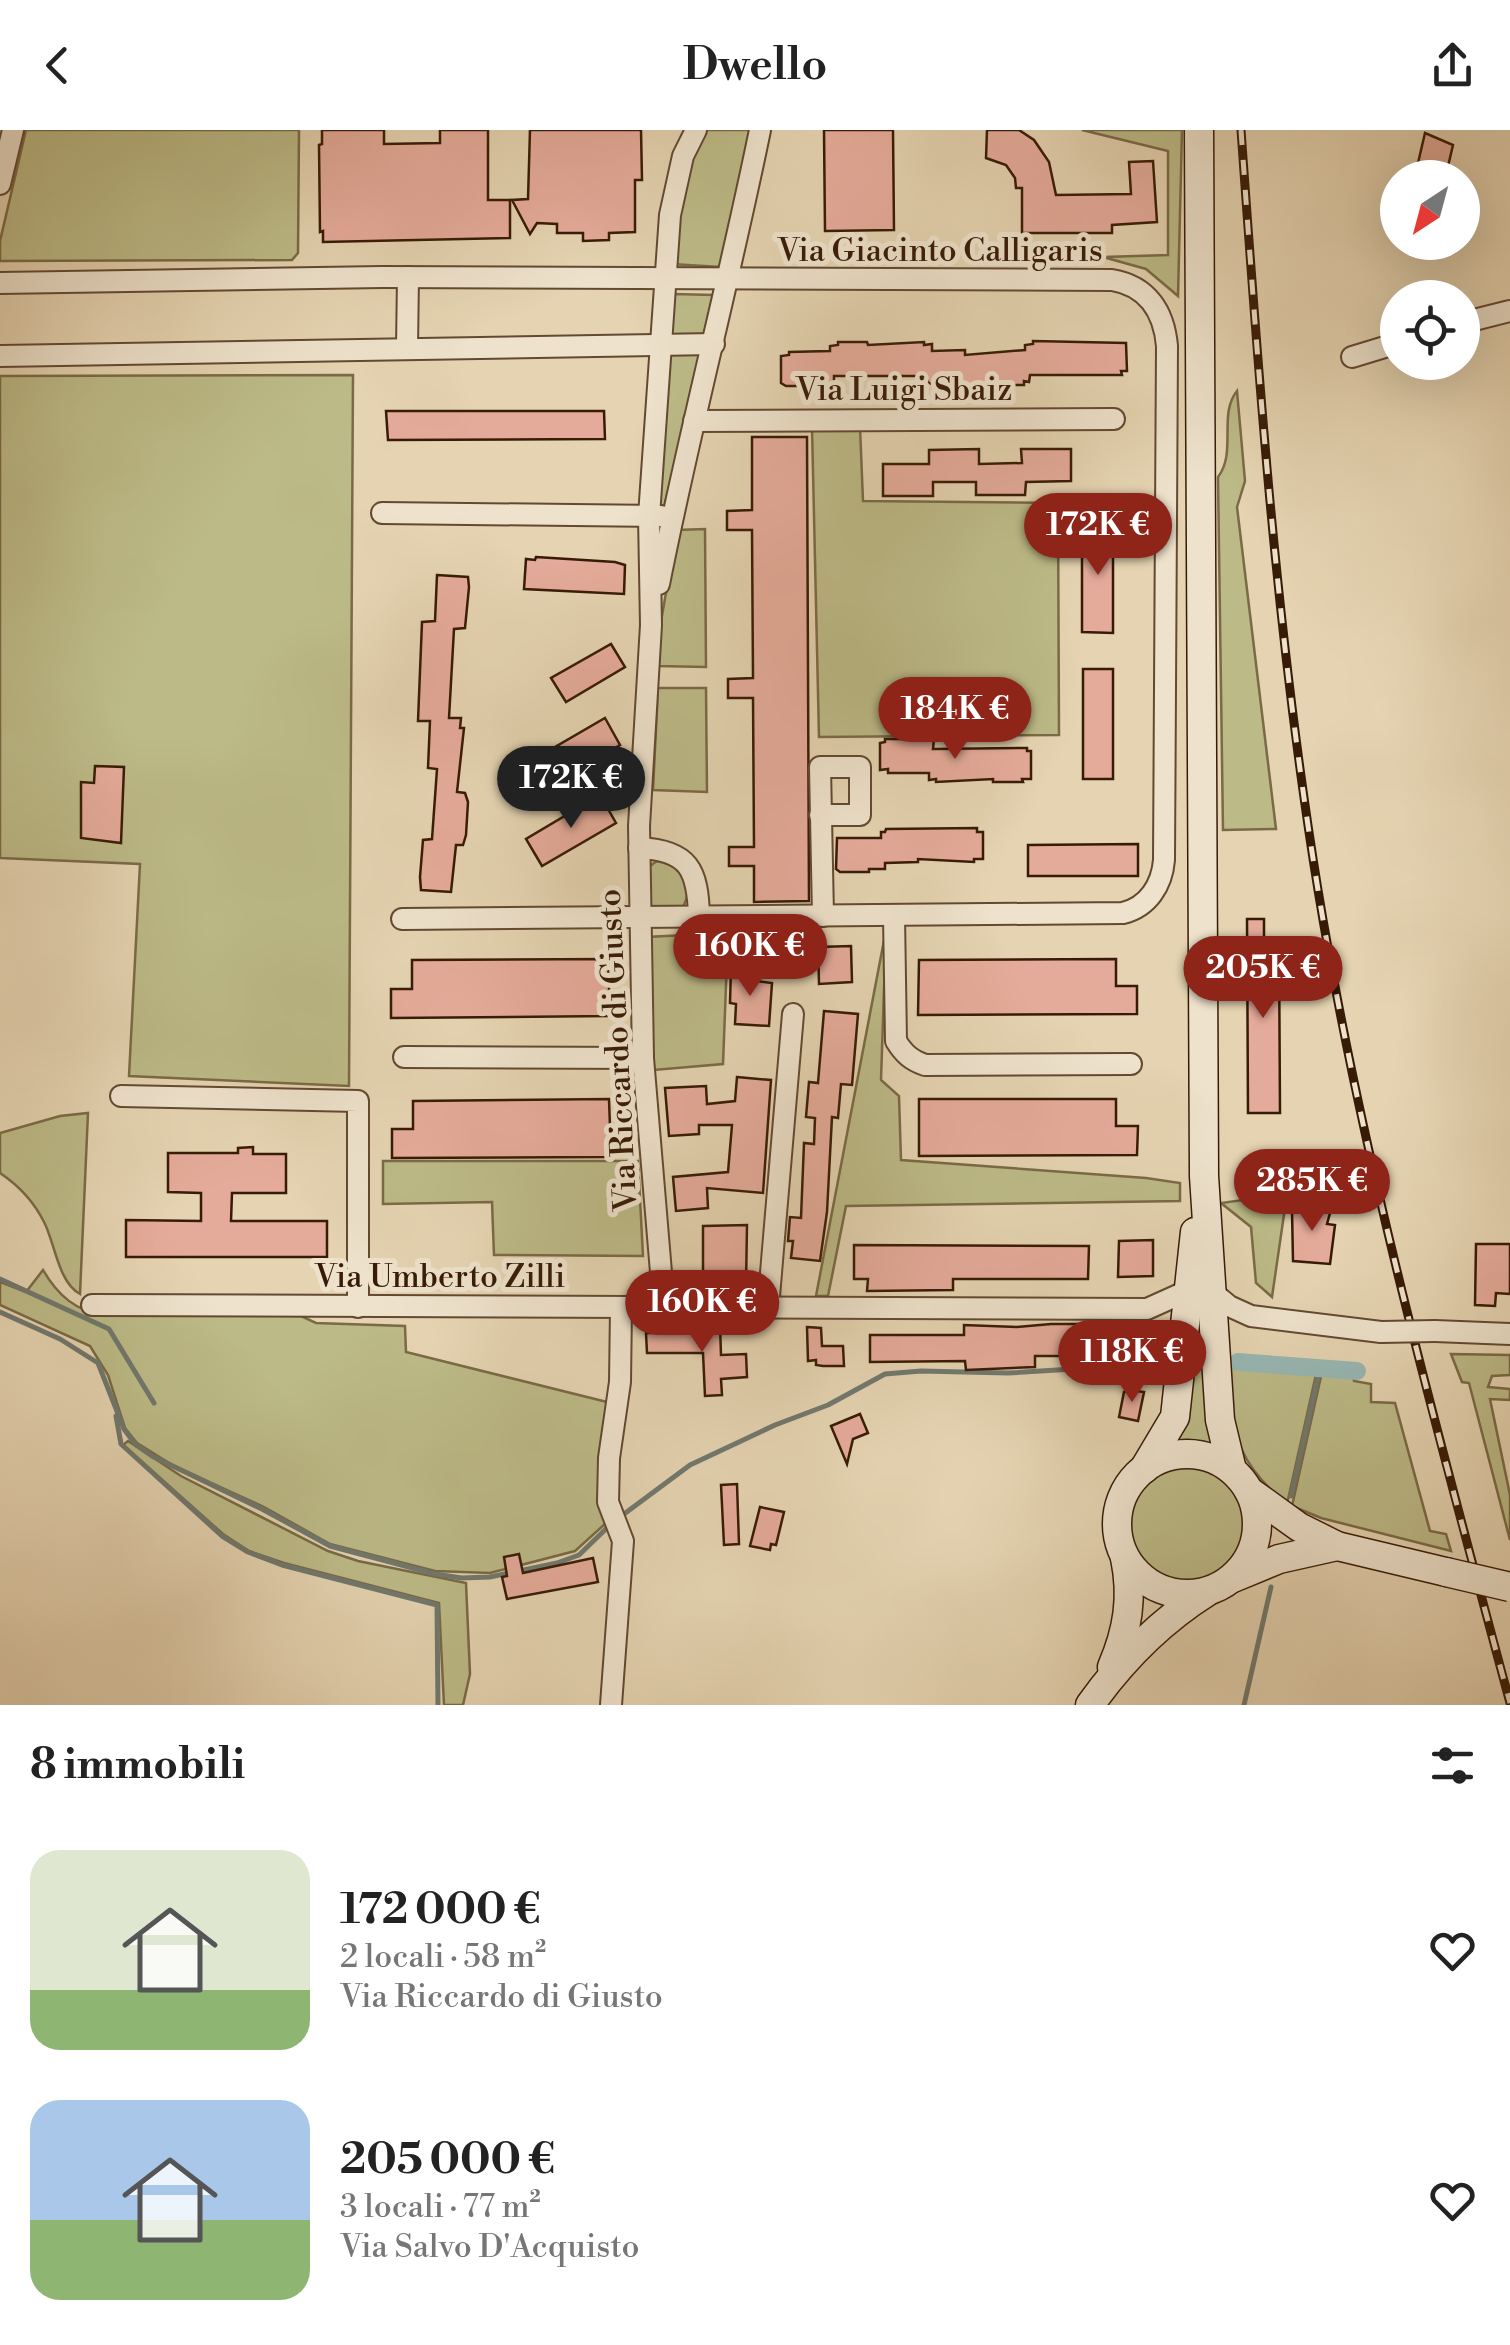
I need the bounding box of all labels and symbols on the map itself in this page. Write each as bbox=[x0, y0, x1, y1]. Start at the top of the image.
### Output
north arrow bbox=[1380, 160, 1480, 260]
street label: Via Giacinto Calligaris bbox=[776, 231, 1103, 271]
street label: Via Luigi Sbaiz bbox=[795, 370, 1012, 410]
pin: 172K € bbox=[1017, 493, 1179, 578]
pin: 184K € bbox=[874, 677, 1036, 762]
pin: 172K € bbox=[490, 746, 652, 831]
street label: Via Riccardo di Giusto bbox=[590, 888, 646, 1213]
pin: 160K € bbox=[669, 914, 831, 999]
pin: 205K € bbox=[1182, 936, 1344, 1021]
pin: 285K € bbox=[1231, 1149, 1393, 1234]
street label: Via Umberto Zilli bbox=[314, 1257, 565, 1297]
pin: 160K € bbox=[621, 1270, 783, 1355]
pin: 118K € bbox=[1051, 1320, 1213, 1405]

